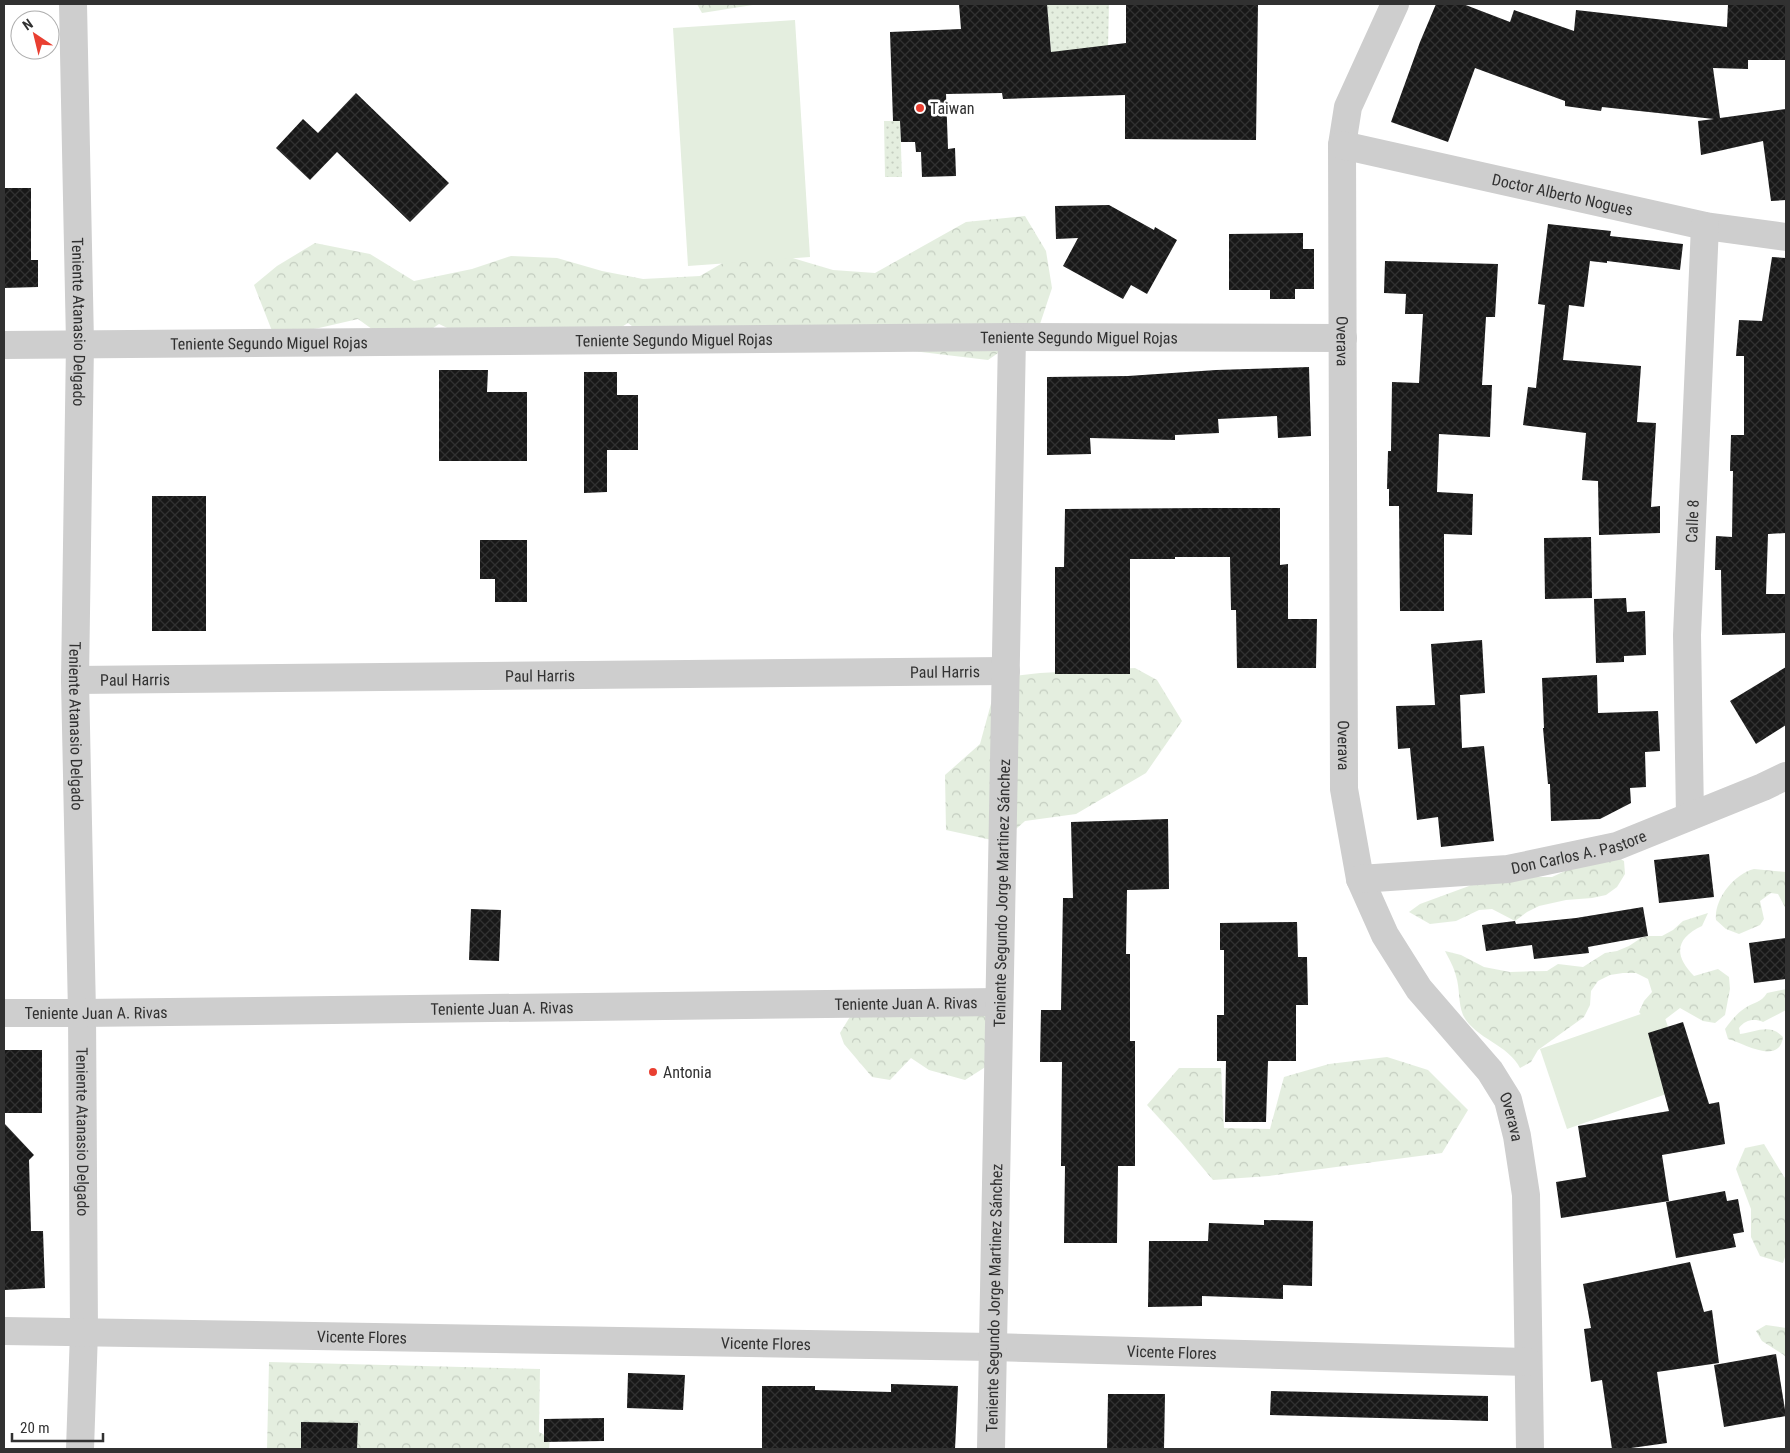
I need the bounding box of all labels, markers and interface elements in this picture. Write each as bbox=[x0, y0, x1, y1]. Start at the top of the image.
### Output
north arrow bbox=[10, 10, 60, 60]
text: N bbox=[19, 15, 36, 33]
place label: Taiwan bbox=[930, 99, 975, 118]
marker: Taiwan bbox=[914, 102, 926, 114]
street label: Doctor Alberto Nogues bbox=[1490, 169, 1635, 219]
street label: Teniente Atanasio Delgado bbox=[68, 237, 90, 407]
street label: Overava bbox=[1333, 316, 1352, 367]
street label: Teniente Segundo Miguel Rojas bbox=[980, 327, 1178, 347]
street label: Teniente Segundo Miguel Rojas bbox=[575, 329, 773, 350]
street label: Teniente Segundo Miguel Rojas bbox=[170, 333, 368, 353]
street label: Calle 8 bbox=[1682, 499, 1702, 543]
street label: Teniente Atanasio Delgado bbox=[65, 641, 87, 811]
street label: Paul Harris bbox=[910, 662, 980, 681]
street label: Paul Harris bbox=[505, 666, 575, 685]
street label: Paul Harris bbox=[100, 670, 170, 689]
street label: Overava bbox=[1334, 720, 1353, 771]
street label: Teniente Segundo Jorge Martinez Sánchez bbox=[989, 759, 1014, 1028]
street label: Don Carlos A. Pastore bbox=[1509, 826, 1649, 878]
street label: Teniente Juan A. Rivas bbox=[834, 993, 978, 1013]
street label: Teniente Juan A. Rivas bbox=[430, 998, 574, 1018]
street label: Teniente Juan A. Rivas bbox=[24, 1002, 168, 1023]
street label: Teniente Atanasio Delgado bbox=[73, 1047, 93, 1216]
place label: Antonia bbox=[663, 1063, 712, 1082]
marker: Antonia bbox=[647, 1066, 659, 1078]
street label: Overava bbox=[1496, 1088, 1527, 1143]
street label: Teniente Segundo Jorge Martinez Sánchez bbox=[982, 1163, 1006, 1433]
street label: Vicente Flores bbox=[317, 1327, 407, 1347]
street label: Vicente Flores bbox=[721, 1333, 811, 1354]
street label: Vicente Flores bbox=[1126, 1341, 1217, 1363]
scale bar bbox=[12, 1410, 104, 1442]
text: 20 m bbox=[20, 1419, 50, 1437]

